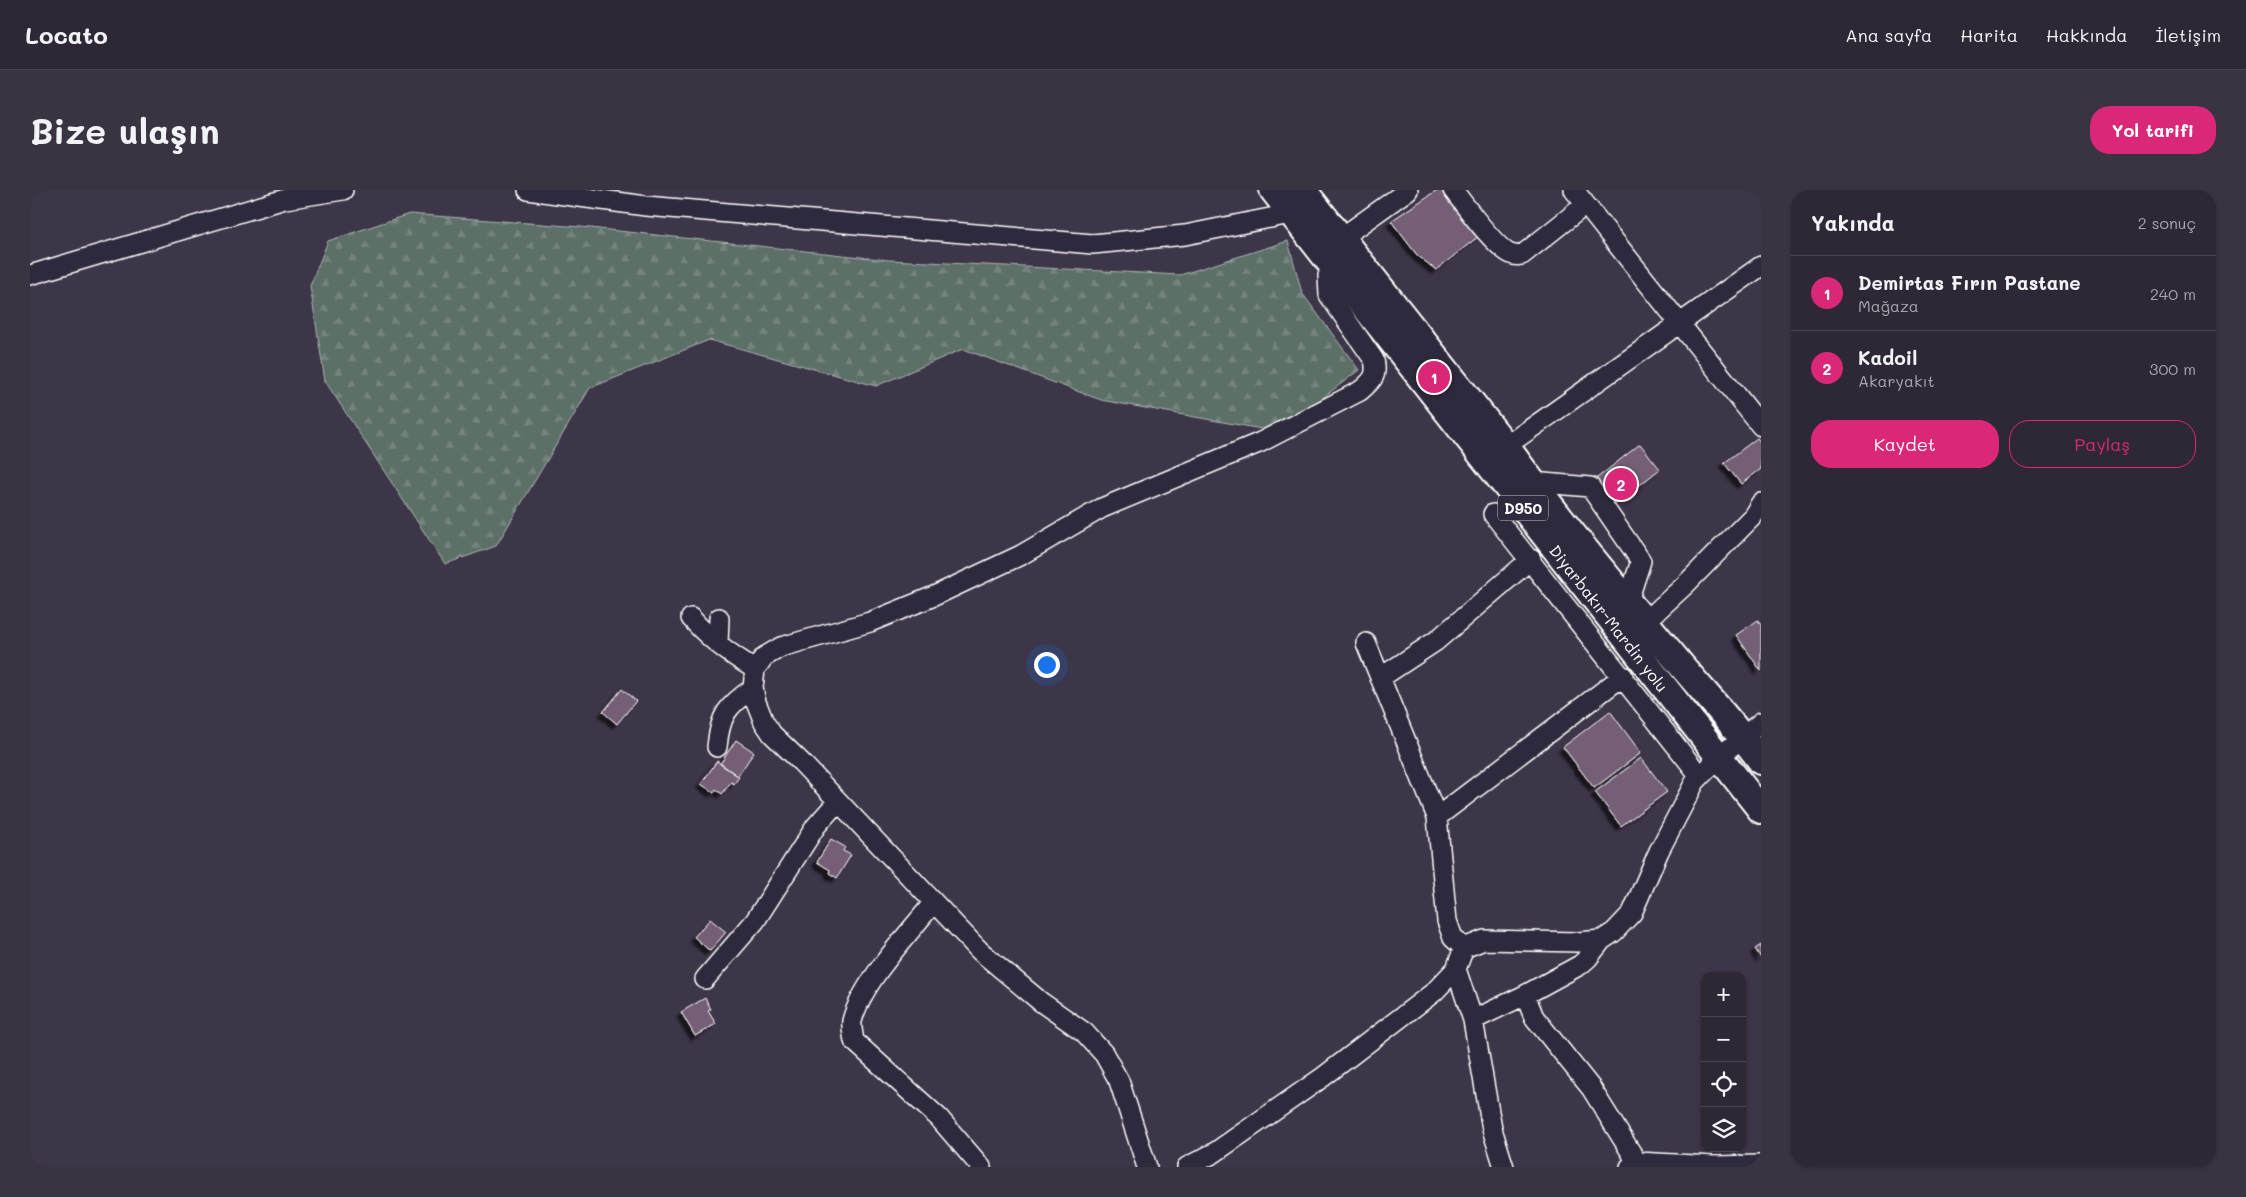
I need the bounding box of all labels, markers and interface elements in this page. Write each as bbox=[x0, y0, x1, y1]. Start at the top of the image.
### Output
text: Locato bbox=[25, 19, 108, 50]
text: Ana sayfa bbox=[1845, 23, 1932, 47]
text: Harita bbox=[1960, 23, 2018, 47]
text: Hakkında bbox=[2046, 23, 2127, 47]
text: İletişim bbox=[2155, 23, 2221, 47]
button: Yol tarifi bbox=[2090, 106, 2216, 154]
text: Bize ulaşın bbox=[30, 107, 220, 153]
text: Yakında bbox=[1811, 209, 1895, 236]
text: 2 sonuç bbox=[2138, 212, 2196, 233]
text: Demirtas Fırın Pastane bbox=[1858, 270, 2081, 295]
text: 1 bbox=[1823, 283, 1831, 304]
text: 240 m bbox=[2150, 283, 2196, 304]
text: Mağaza bbox=[1858, 295, 1919, 316]
text: Kadoil bbox=[1858, 345, 1917, 370]
pin: 1 bbox=[1418, 358, 1450, 396]
text: 2 bbox=[1823, 358, 1831, 379]
text: 300 m bbox=[2149, 358, 2196, 379]
text: Akaryakıt bbox=[1858, 370, 1934, 391]
button: Kaydet bbox=[1811, 420, 1999, 468]
button: Paylaş bbox=[2009, 420, 2196, 468]
pin: 2 bbox=[1605, 465, 1637, 503]
road number: D950 bbox=[1498, 496, 1548, 520]
street label: Diyarbakır-Mardin yolu bbox=[1545, 540, 1673, 696]
your location bbox=[1034, 652, 1060, 678]
map controls bbox=[1701, 972, 1746, 1152]
button: + bbox=[1701, 972, 1746, 1017]
button: − bbox=[1701, 1017, 1746, 1062]
button: locate bbox=[1701, 1062, 1746, 1107]
button: layers bbox=[1701, 1107, 1746, 1152]

